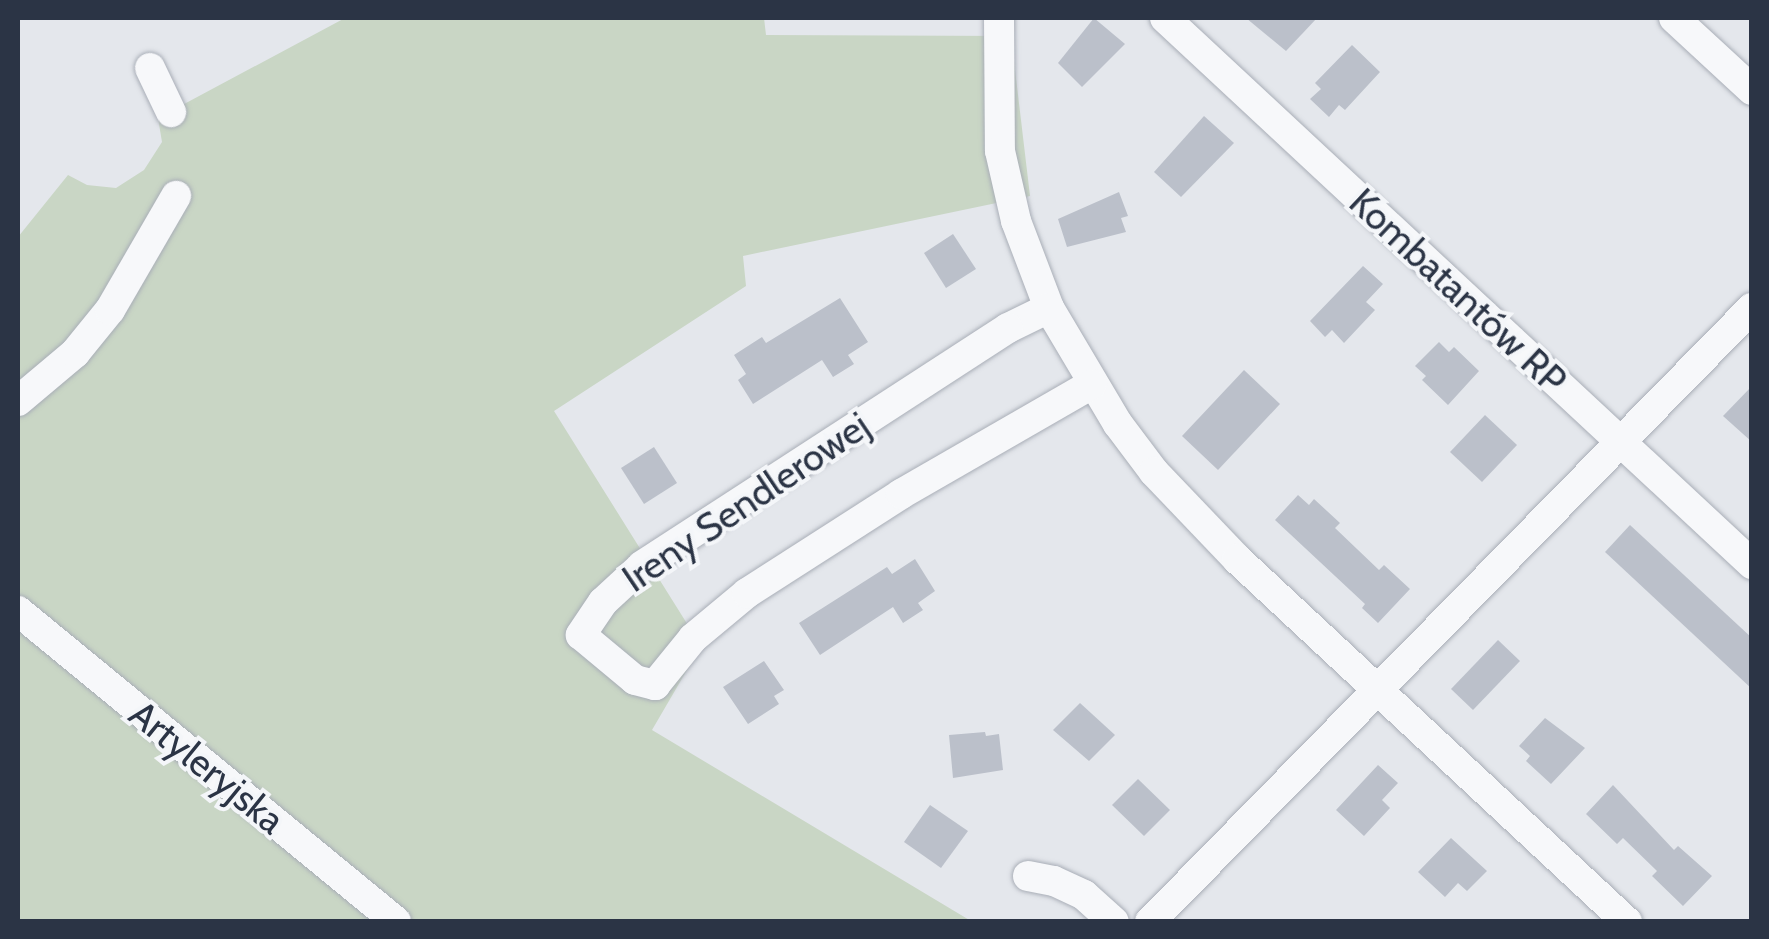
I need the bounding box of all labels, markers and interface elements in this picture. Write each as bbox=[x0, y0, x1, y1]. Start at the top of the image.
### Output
street label: Kombatantów RP bbox=[1340, 179, 1576, 403]
street label: Ireny Sendlerowej bbox=[614, 403, 878, 601]
street label: Artyleryjska bbox=[120, 691, 294, 843]

